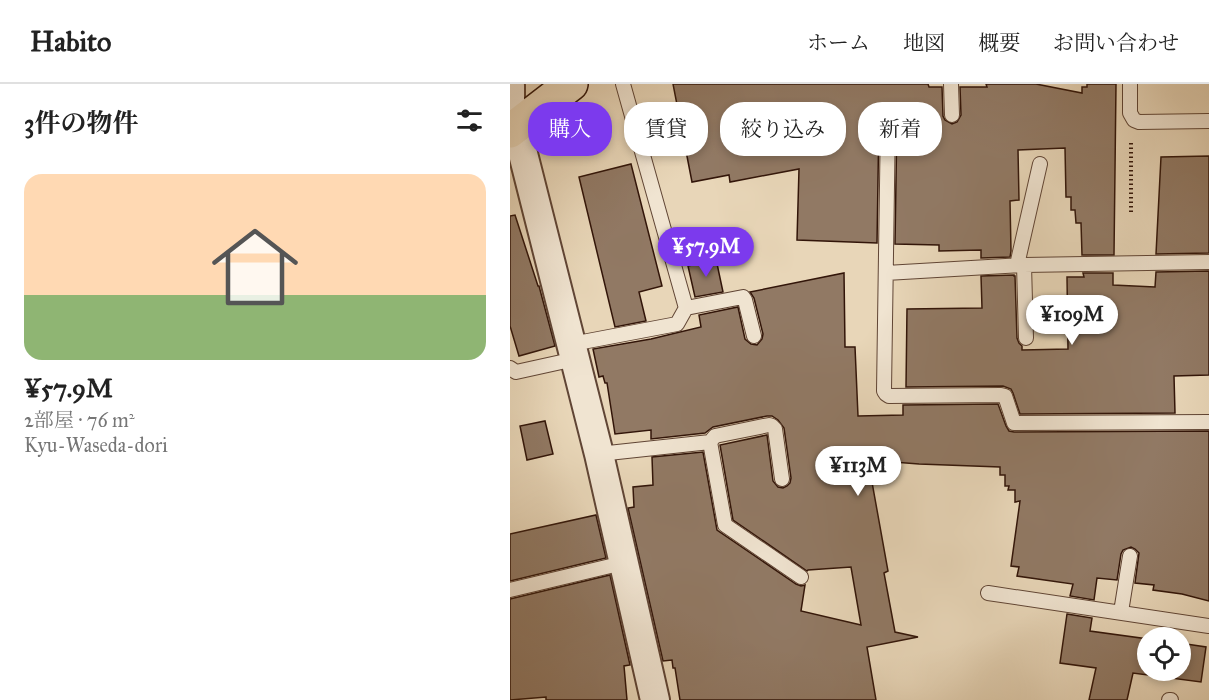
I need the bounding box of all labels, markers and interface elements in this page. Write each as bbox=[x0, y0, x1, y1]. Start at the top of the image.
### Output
text: Habito bbox=[30, 24, 111, 59]
text: ホーム bbox=[807, 30, 870, 56]
text: 地図 bbox=[903, 30, 945, 56]
text: 概要 bbox=[978, 30, 1020, 56]
text: お問い合わせ bbox=[1053, 30, 1179, 56]
chip: 購入 bbox=[528, 102, 612, 156]
chip: 賃貸 bbox=[624, 102, 708, 156]
chip: 絞り込み bbox=[720, 102, 846, 156]
chip: 新着 bbox=[858, 102, 942, 156]
icon: filters bbox=[453, 104, 486, 137]
text: 3件の物件 bbox=[24, 107, 138, 139]
icon: home bbox=[201, 213, 309, 321]
pin: ¥57.9M bbox=[657, 227, 755, 278]
text: ¥57.9M bbox=[672, 234, 740, 258]
pin: ¥109M bbox=[1030, 295, 1114, 346]
text: ¥109M bbox=[1040, 302, 1104, 326]
text: ¥57.9M bbox=[24, 372, 113, 404]
text: 2部屋 · 76 m² bbox=[24, 408, 135, 432]
text: Kyu-Waseda-dori bbox=[24, 433, 168, 457]
pin: ¥113M bbox=[816, 446, 900, 497]
text: ¥113M bbox=[829, 453, 887, 477]
map controls bbox=[1137, 627, 1191, 681]
button: locate bbox=[1137, 627, 1191, 681]

